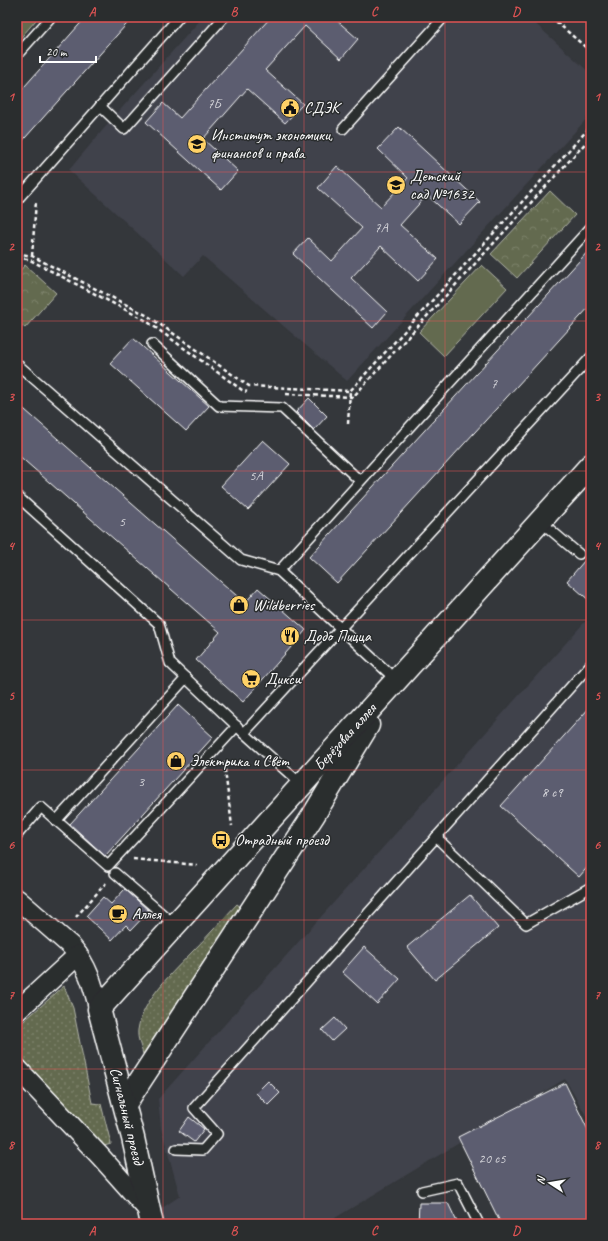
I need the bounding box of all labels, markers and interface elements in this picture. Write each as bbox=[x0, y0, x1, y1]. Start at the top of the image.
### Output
text: A bbox=[89, 4, 97, 20]
text: B bbox=[231, 4, 239, 20]
text: C bbox=[371, 4, 379, 20]
text: D bbox=[512, 4, 521, 20]
scale bar bbox=[40, 38, 96, 64]
text: 20 m bbox=[46, 44, 68, 60]
text: 1 bbox=[8, 89, 16, 105]
text: 1 bbox=[594, 89, 602, 105]
house number: 7Б bbox=[207, 95, 224, 112]
public building icon: СДЭК bbox=[279, 97, 301, 119]
place label: СДЭК bbox=[304, 98, 342, 118]
place label: Институт экономики, финансов и права bbox=[211, 125, 333, 163]
school or university icon: Институт экономики, финансов и права bbox=[186, 133, 208, 155]
place label: Детский сад №1632 bbox=[410, 166, 475, 204]
school or university icon: Детский сад №1632 bbox=[385, 174, 407, 196]
house number: 7А bbox=[374, 219, 389, 236]
text: 2 bbox=[8, 239, 15, 255]
text: 2 bbox=[594, 239, 601, 255]
house number: 7 bbox=[491, 375, 498, 392]
text: 3 bbox=[8, 389, 15, 405]
text: 3 bbox=[594, 389, 601, 405]
house number: 5А bbox=[249, 467, 264, 484]
house number: 5 bbox=[119, 513, 126, 530]
text: 4 bbox=[8, 538, 16, 554]
text: 4 bbox=[594, 538, 602, 554]
shop icon: Wildberries bbox=[228, 594, 250, 616]
place label: Wildberries bbox=[253, 595, 316, 615]
restaurant icon: Додо Пицца bbox=[279, 625, 301, 647]
place label: Додо Пицца bbox=[304, 626, 372, 646]
supermarket icon: Дикси bbox=[240, 668, 262, 690]
place label: Дикси bbox=[265, 669, 302, 689]
text: 5 bbox=[8, 688, 15, 704]
text: 5 bbox=[594, 688, 601, 704]
street label: Берёзовая аллея bbox=[309, 698, 382, 775]
shop icon: Электрика и Свет bbox=[165, 750, 187, 772]
place label: Электрика и Свет bbox=[190, 751, 290, 771]
house number: 3 bbox=[138, 773, 146, 790]
house number: 8 с9 bbox=[542, 784, 564, 801]
bus stop icon: Отрадный проезд bbox=[210, 829, 232, 851]
place label: Отрадный проезд bbox=[235, 830, 330, 850]
text: 6 bbox=[8, 837, 15, 853]
text: 6 bbox=[594, 837, 601, 853]
cafe icon: Аллея bbox=[107, 903, 129, 925]
place label: Аллея bbox=[132, 904, 162, 924]
text: 7 bbox=[8, 987, 15, 1003]
text: 7 bbox=[594, 987, 601, 1003]
street label: Сигнальный проезд bbox=[105, 1065, 149, 1168]
text: 8 bbox=[8, 1137, 16, 1153]
text: 8 bbox=[594, 1137, 602, 1153]
house number: 20 с5 bbox=[478, 1150, 506, 1167]
north arrow bbox=[530, 1163, 570, 1203]
text: N bbox=[533, 1174, 548, 1186]
text: A bbox=[89, 1223, 97, 1239]
text: B bbox=[231, 1223, 239, 1239]
text: C bbox=[371, 1223, 379, 1239]
text: D bbox=[512, 1223, 521, 1239]

